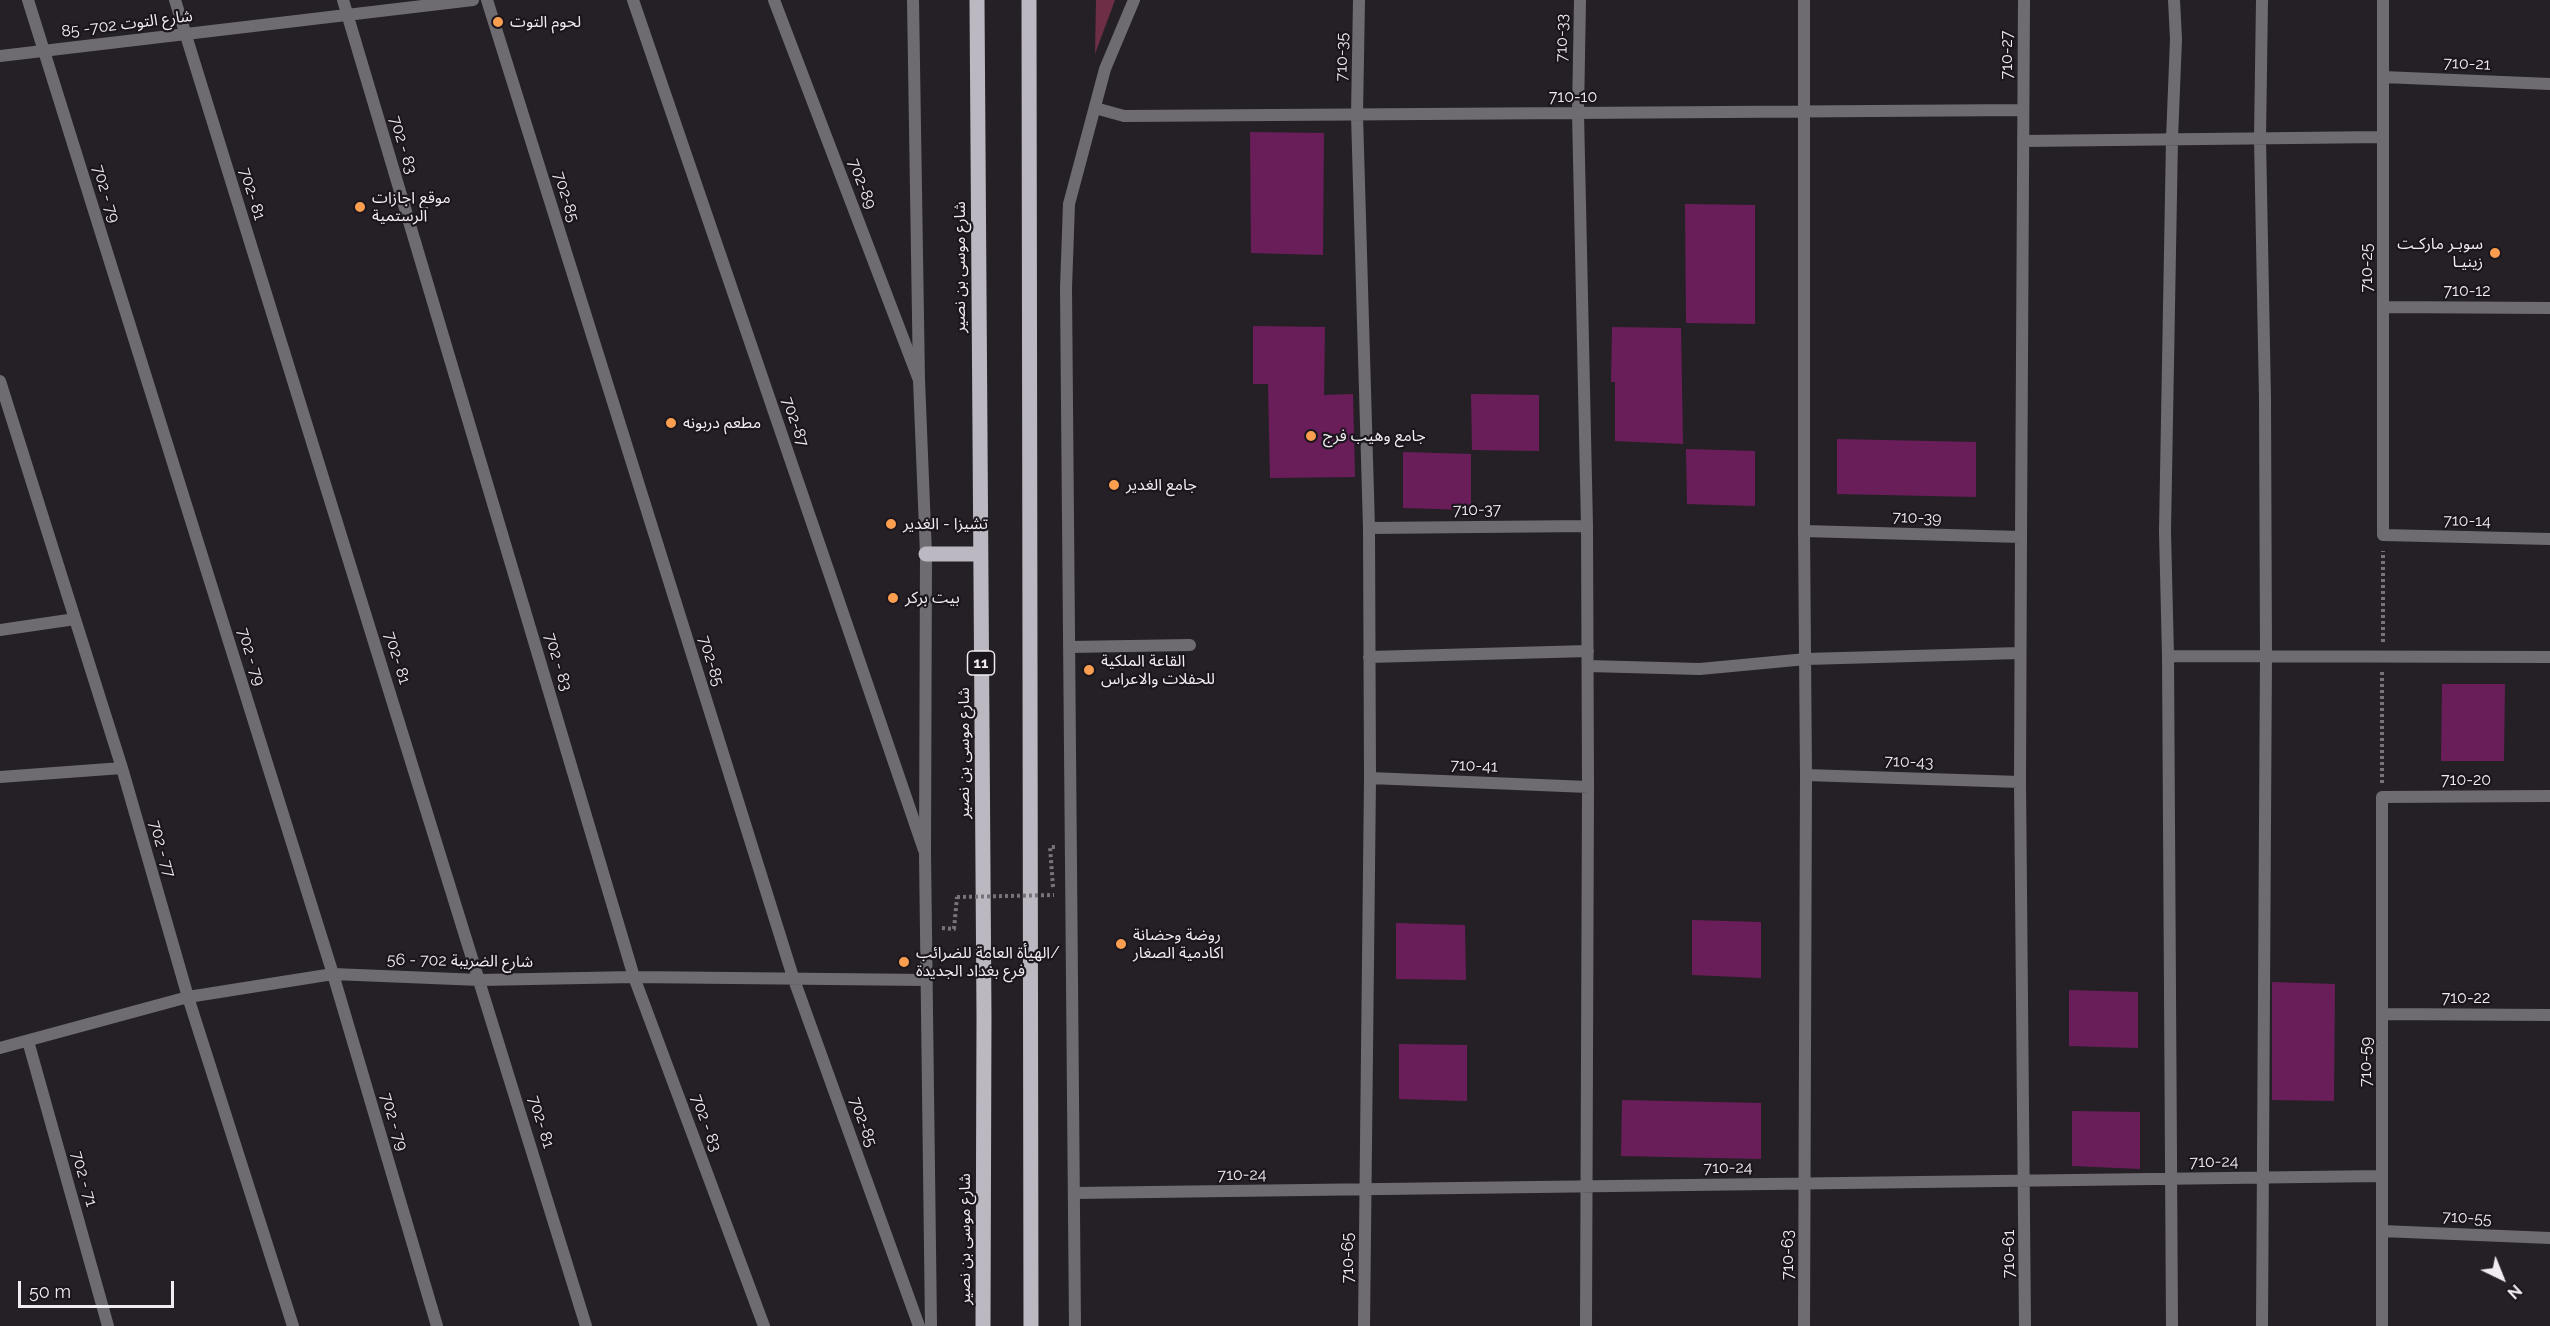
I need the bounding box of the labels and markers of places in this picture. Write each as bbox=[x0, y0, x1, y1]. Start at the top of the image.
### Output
place label: لحوم التوت bbox=[510, 12, 581, 32]
marker: لحوم التوت bbox=[491, 15, 505, 29]
place label: موقع اجازات الرستمية bbox=[372, 188, 451, 226]
marker: موقع اجازات الرستمية bbox=[353, 200, 367, 214]
place label: سوبـر ماركـت زينيـا bbox=[2397, 234, 2483, 272]
marker: سوبـر ماركـت زينيـا bbox=[2488, 246, 2502, 260]
place label: مطعم دربونه bbox=[683, 413, 761, 433]
marker: مطعم دربونه bbox=[664, 416, 678, 430]
place label: جامع وهيب فرج bbox=[1323, 426, 1426, 446]
marker: جامع وهيب فرج bbox=[1304, 429, 1318, 443]
place label: جامع الغدير bbox=[1126, 475, 1197, 495]
marker: جامع الغدير bbox=[1107, 478, 1121, 492]
place label: تشيزا - الغدير bbox=[903, 514, 988, 534]
marker: تشيزا - الغدير bbox=[884, 517, 898, 531]
place label: بيت بركر bbox=[905, 588, 960, 608]
marker: بيت بركر bbox=[886, 591, 900, 605]
place label: القاعة الملكية للحفلات والاعراس bbox=[1101, 651, 1215, 689]
marker: القاعة الملكية للحفلات والاعراس bbox=[1082, 663, 1096, 677]
place label: روضة وحضانة اكادمية الصغار bbox=[1133, 925, 1224, 963]
marker: روضة وحضانة اكادمية الصغار bbox=[1114, 937, 1128, 951]
place label: الهيأة العامة للضرائب/ فرع بغداد الجديدة bbox=[916, 943, 1060, 981]
marker: الهيأة العامة للضرائب/ فرع بغداد الجديدة bbox=[897, 955, 911, 969]

